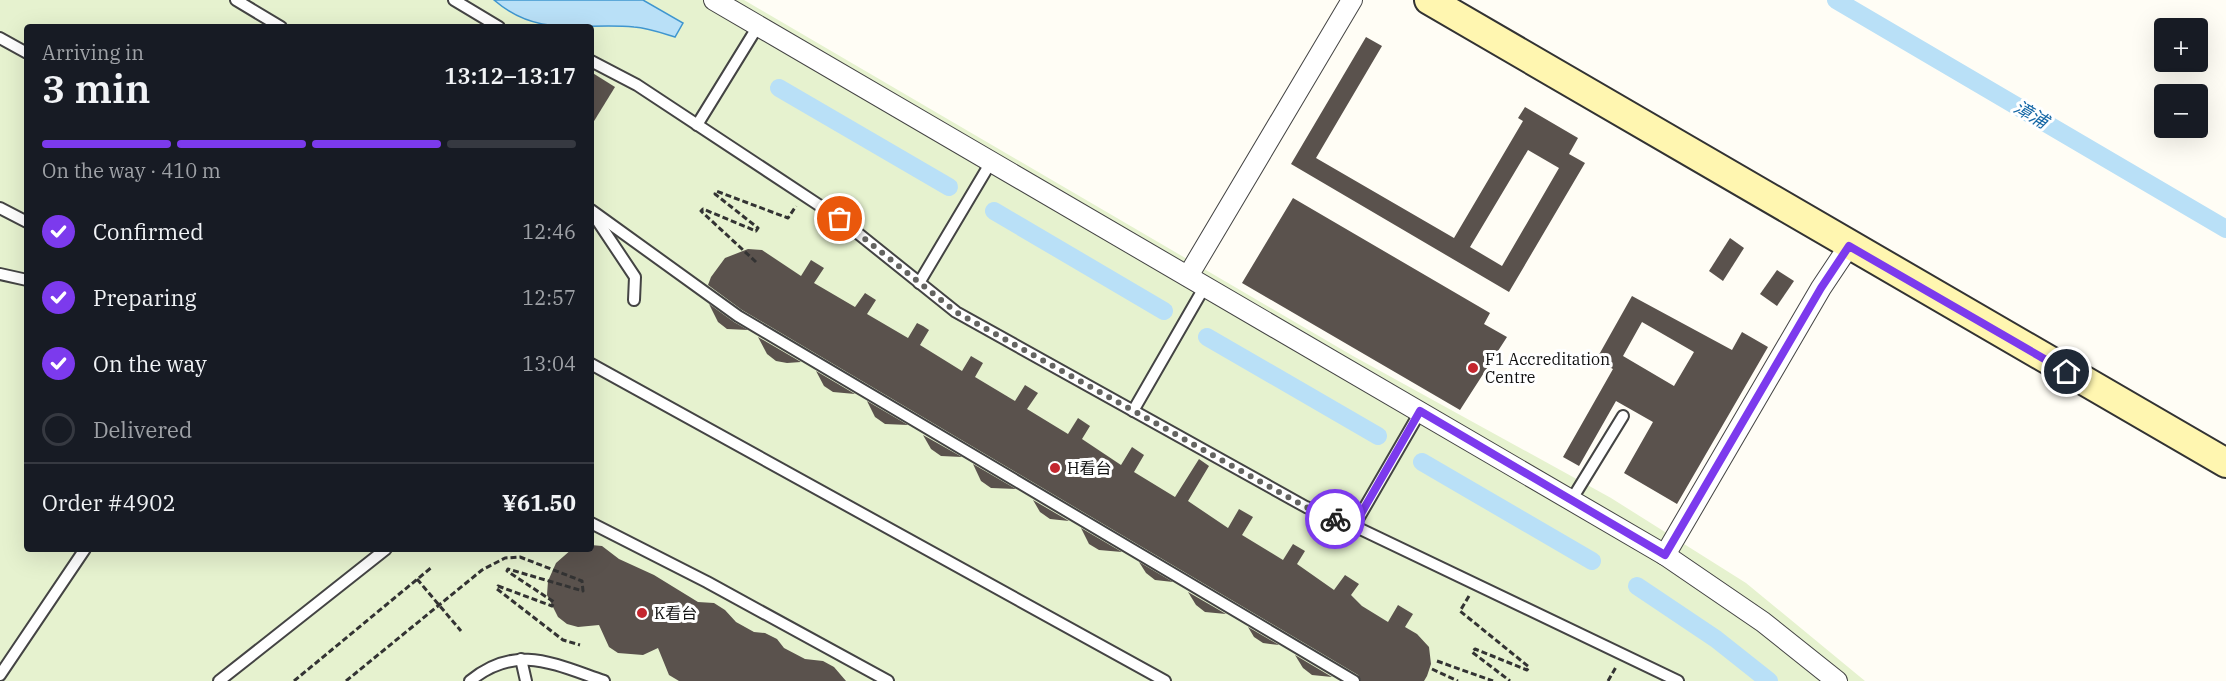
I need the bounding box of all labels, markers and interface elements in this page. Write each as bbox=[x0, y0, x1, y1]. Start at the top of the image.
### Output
map controls bbox=[2154, 18, 2208, 138]
button: + bbox=[2154, 18, 2208, 72]
text: Arriving in bbox=[42, 39, 144, 66]
text: 13:12–13:17 bbox=[444, 61, 576, 90]
text: 3 min bbox=[42, 63, 150, 114]
button: − bbox=[2154, 84, 2208, 138]
water label: 漳浦 bbox=[2010, 95, 2055, 134]
text: On the way · 410 m bbox=[42, 157, 221, 184]
pin bbox=[814, 193, 865, 244]
icon: bag bbox=[823, 202, 856, 235]
icon: check bbox=[42, 215, 75, 248]
text: Confirmed bbox=[93, 217, 204, 246]
text: 12:46 bbox=[522, 218, 576, 245]
icon: check bbox=[42, 281, 75, 314]
text: Preparing bbox=[93, 283, 197, 312]
text: 12:57 bbox=[522, 284, 576, 311]
pin bbox=[2041, 346, 2092, 397]
icon: check bbox=[42, 347, 75, 380]
text: On the way bbox=[93, 349, 207, 378]
place label: F1 Accreditation Centre bbox=[1485, 349, 1610, 387]
text: 13:04 bbox=[522, 350, 576, 377]
icon: home bbox=[2050, 355, 2083, 388]
marker: F1 Accreditation Centre bbox=[1466, 361, 1480, 375]
text: Delivered bbox=[93, 415, 192, 444]
place label: H看台 bbox=[1067, 458, 1112, 478]
marker: H看台 bbox=[1048, 461, 1062, 475]
text: Order #4902 bbox=[42, 488, 176, 517]
text: ¥61.50 bbox=[502, 488, 576, 517]
courier bbox=[1305, 489, 1365, 549]
icon: bike bbox=[1319, 503, 1352, 536]
place label: K看台 bbox=[654, 603, 697, 623]
marker: K看台 bbox=[635, 606, 649, 620]

